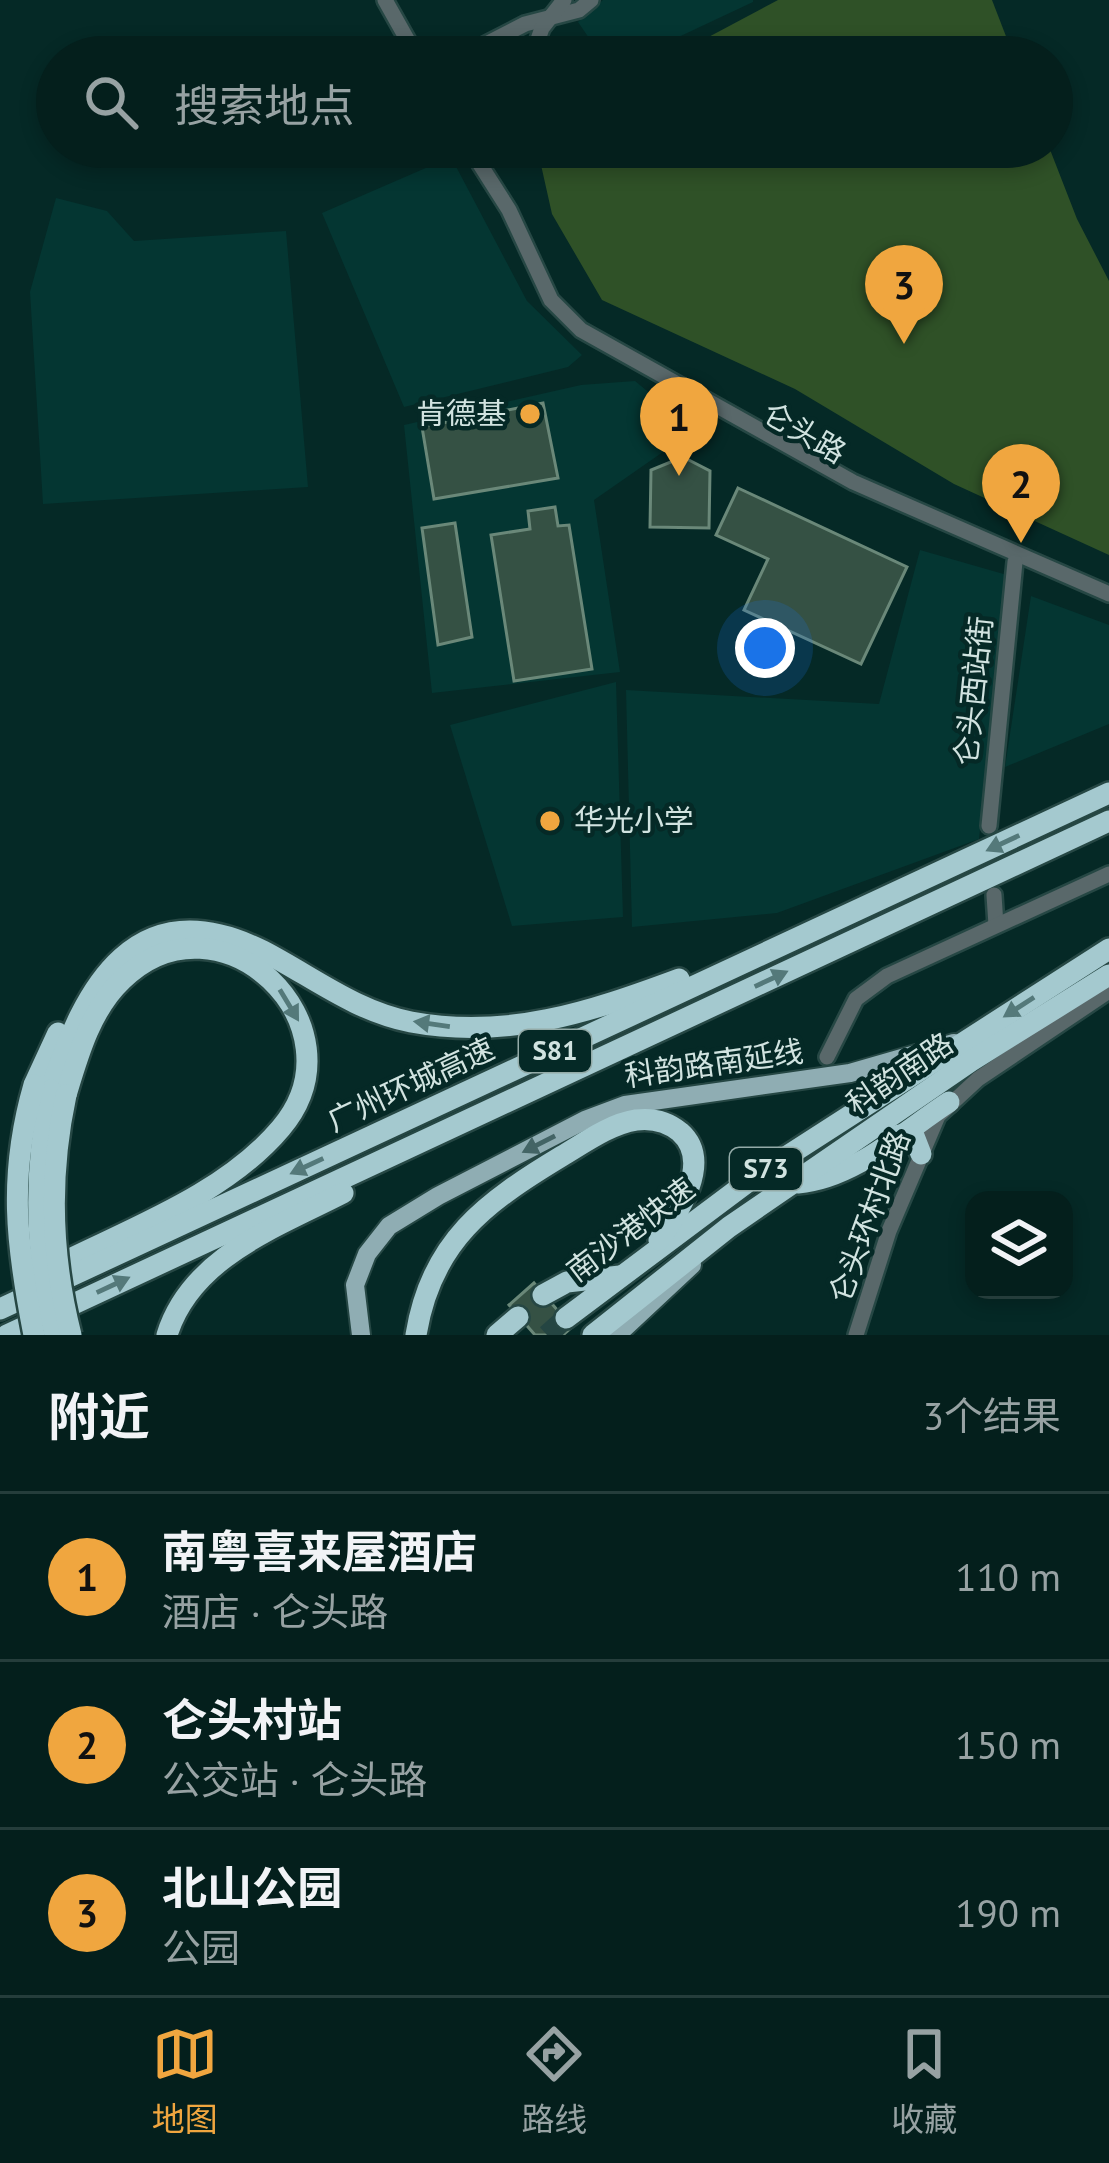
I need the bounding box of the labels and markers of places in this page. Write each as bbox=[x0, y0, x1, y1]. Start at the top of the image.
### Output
pin: 3 bbox=[865, 245, 943, 344]
pin: 1 bbox=[640, 377, 718, 476]
place label: 肯德基 bbox=[416, 393, 506, 432]
marker: 肯德基 bbox=[517, 401, 543, 427]
pin: 2 bbox=[982, 444, 1060, 543]
place label: 华光小学 bbox=[574, 800, 694, 839]
marker: 华光小学 bbox=[537, 808, 563, 834]

